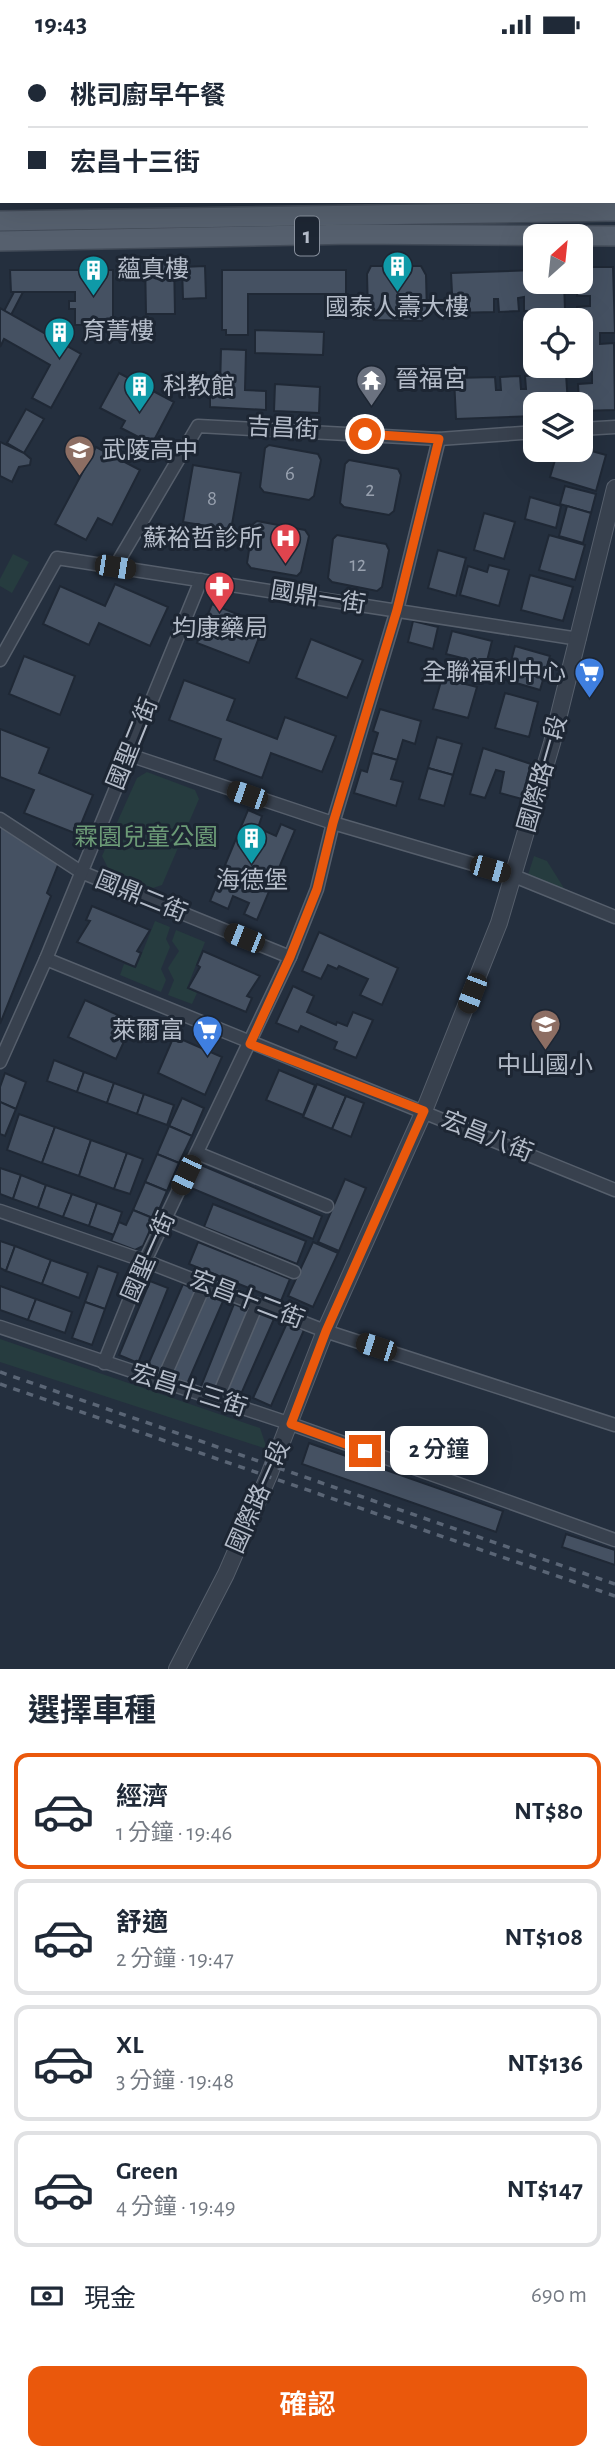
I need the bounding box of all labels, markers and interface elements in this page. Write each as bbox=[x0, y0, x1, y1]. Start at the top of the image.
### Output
text: 19:43 bbox=[35, 11, 87, 37]
text: 桃司廚早午餐 bbox=[70, 83, 226, 109]
text: 宏昌十三街 bbox=[70, 150, 200, 176]
road number: 1 bbox=[295, 217, 319, 255]
north arrow bbox=[523, 224, 593, 294]
map controls bbox=[523, 224, 593, 462]
building icon: 國泰人壽大樓 bbox=[380, 249, 414, 293]
building icon: 蘊真樓 bbox=[77, 253, 111, 297]
place label: 蘊真樓 bbox=[117, 256, 189, 282]
place label: 國泰人壽大樓 bbox=[325, 294, 469, 320]
button: locate bbox=[523, 308, 593, 378]
building icon: 育菁樓 bbox=[42, 315, 76, 359]
place label: 育菁樓 bbox=[82, 318, 154, 344]
temple icon: 晉福宮 bbox=[355, 363, 389, 407]
place label: 晉福宮 bbox=[395, 366, 467, 392]
building icon: 科教館 bbox=[123, 370, 157, 414]
place label: 科教館 bbox=[163, 373, 235, 399]
button: layers bbox=[523, 392, 593, 462]
street label: 吉昌街 bbox=[246, 413, 320, 443]
route start bbox=[349, 418, 381, 450]
school or university icon: 武陵高中 bbox=[62, 434, 96, 478]
place label: 武陵高中 bbox=[102, 437, 198, 463]
house number: 6 bbox=[285, 463, 295, 484]
house number: 2 bbox=[365, 479, 375, 500]
house number: 8 bbox=[207, 488, 217, 509]
hospital icon: 蘇裕哲診所 bbox=[269, 522, 303, 566]
place label: 蘇裕哲診所 bbox=[143, 525, 263, 551]
car bbox=[93, 553, 138, 581]
house number: 12 bbox=[350, 554, 366, 575]
pharmacy icon: 均康藥局 bbox=[203, 570, 237, 614]
street label: 國鼎一街 bbox=[269, 577, 368, 617]
place label: 均康藥局 bbox=[172, 615, 268, 641]
supermarket icon: 全聯福利中心 bbox=[572, 656, 606, 700]
place label: 全聯福利中心 bbox=[422, 659, 566, 685]
street label: 國聖二街 bbox=[102, 694, 162, 793]
street label: 國際路一段 bbox=[513, 712, 571, 835]
car bbox=[224, 778, 271, 812]
building icon: 海德堡 bbox=[235, 822, 269, 866]
park label: 霖園兒童公園 bbox=[74, 824, 218, 850]
car bbox=[467, 853, 514, 885]
street label: 國鼎二街 bbox=[92, 866, 191, 926]
place label: 海德堡 bbox=[216, 867, 288, 893]
car bbox=[221, 920, 268, 956]
car bbox=[455, 970, 490, 1016]
school or university icon: 中山國小 bbox=[528, 1007, 562, 1051]
supermarket icon: 萊爾富 bbox=[190, 1014, 224, 1058]
place label: 萊爾富 bbox=[112, 1017, 184, 1043]
place label: 中山國小 bbox=[497, 1052, 593, 1078]
street label: 宏昌八街 bbox=[438, 1106, 537, 1166]
car bbox=[168, 1152, 205, 1198]
street label: 國聖一街 bbox=[117, 1207, 179, 1306]
street label: 宏昌十二街 bbox=[187, 1265, 308, 1333]
car bbox=[353, 1331, 400, 1363]
street label: 宏昌十三街 bbox=[128, 1359, 250, 1421]
callout: 2 分鐘 bbox=[390, 1427, 488, 1475]
route end bbox=[349, 1435, 381, 1467]
street label: 國際路一段 bbox=[222, 1436, 294, 1557]
text: 2 分鐘 bbox=[409, 1439, 469, 1462]
text: 選擇車種 bbox=[28, 1695, 156, 1727]
icon: car bbox=[32, 1780, 95, 1843]
text: 經濟 bbox=[116, 1784, 168, 1810]
text: NT$80 bbox=[514, 1798, 583, 1824]
text: 1 分鐘 · 19:46 bbox=[116, 1822, 232, 1845]
icon: car bbox=[32, 1906, 95, 1969]
text: 舒適 bbox=[116, 1910, 168, 1936]
text: NT$108 bbox=[505, 1924, 583, 1950]
text: 2 分鐘 · 19:47 bbox=[116, 1948, 234, 1971]
icon: car bbox=[32, 2032, 95, 2095]
text: XL bbox=[116, 2032, 143, 2058]
text: NT$136 bbox=[507, 2050, 583, 2076]
text: 3 分鐘 · 19:48 bbox=[116, 2070, 234, 2093]
icon: car bbox=[32, 2158, 95, 2221]
text: Green bbox=[116, 2158, 178, 2184]
text: NT$147 bbox=[507, 2176, 583, 2202]
text: 4 分鐘 · 19:49 bbox=[116, 2196, 236, 2219]
icon: cash bbox=[28, 2277, 66, 2315]
text: 690 m bbox=[531, 2284, 587, 2307]
text: 現金 bbox=[84, 2286, 136, 2312]
button: 確認 bbox=[28, 2366, 587, 2446]

